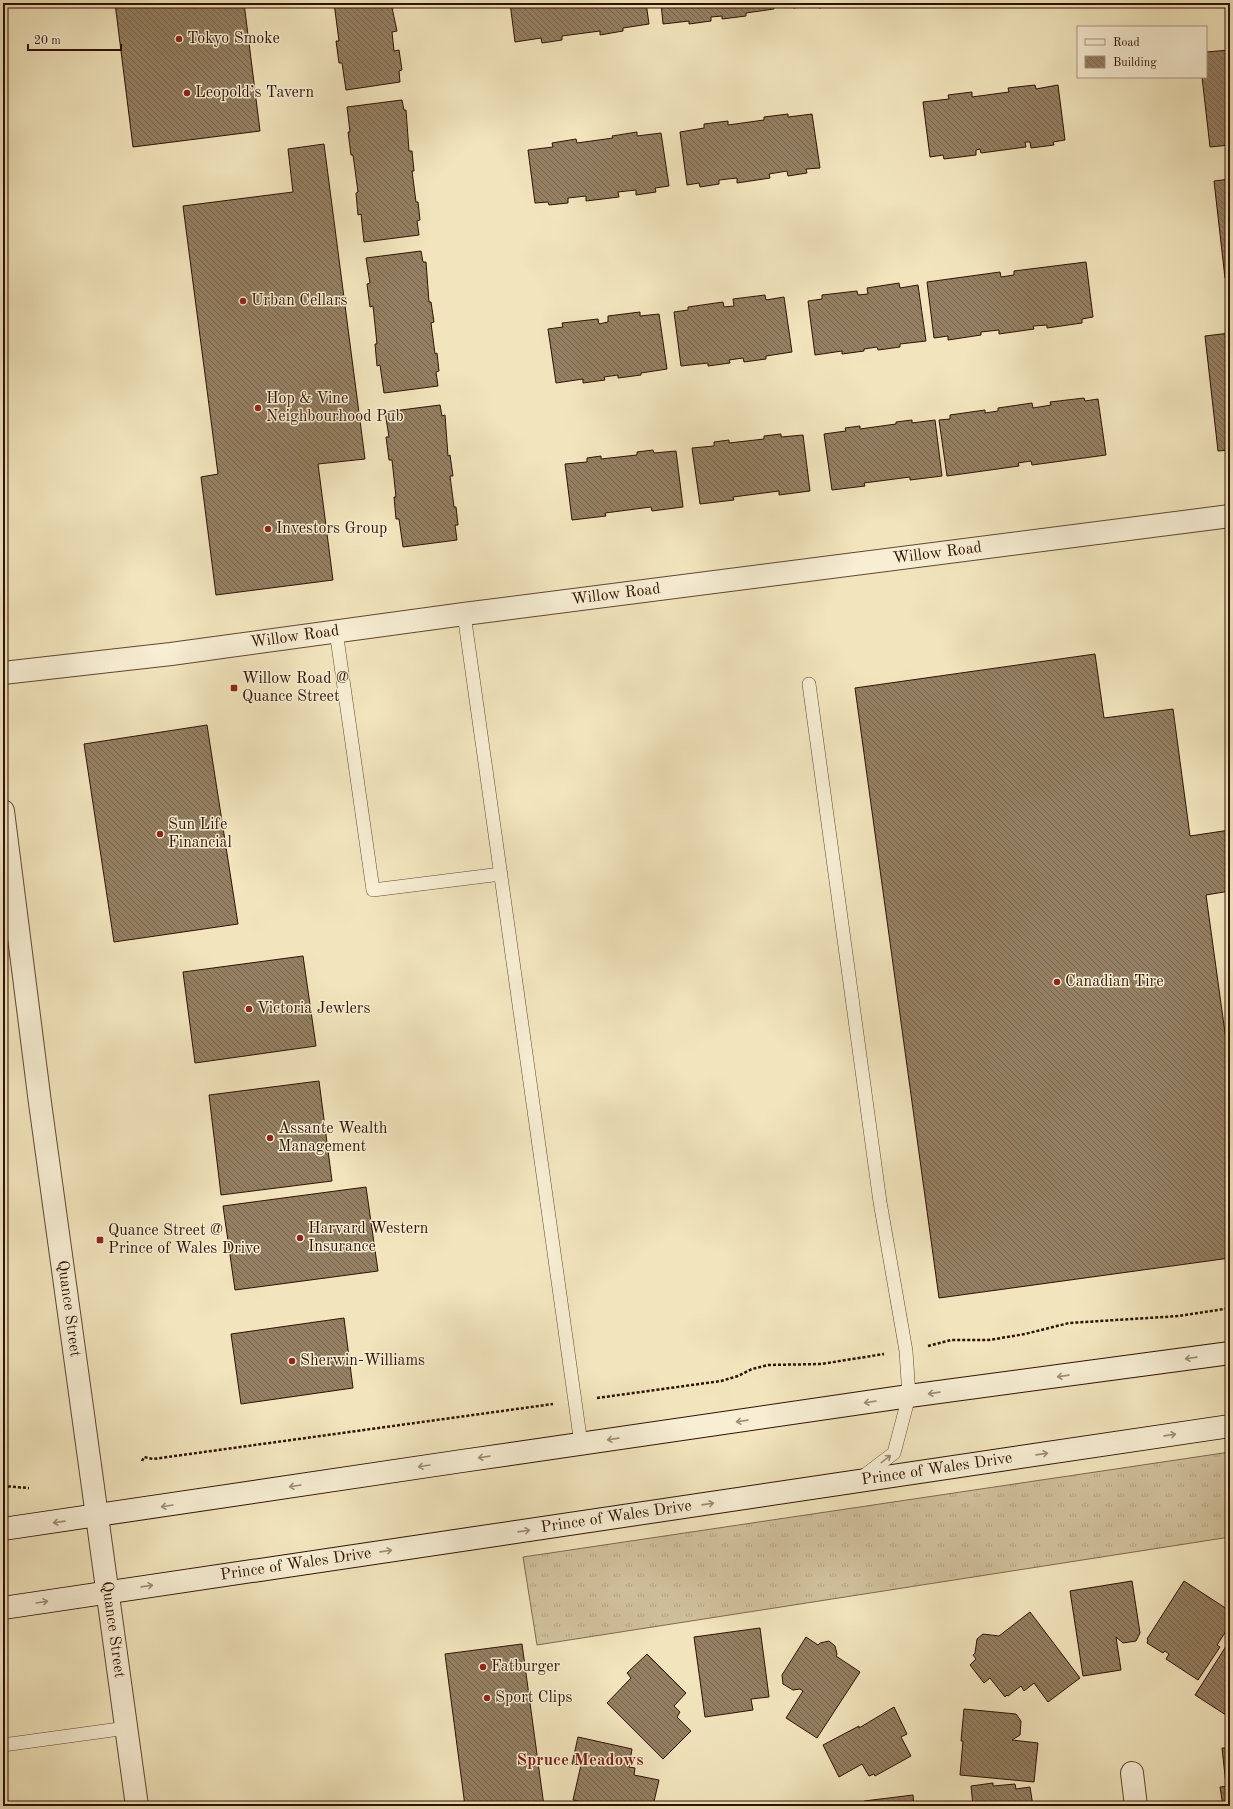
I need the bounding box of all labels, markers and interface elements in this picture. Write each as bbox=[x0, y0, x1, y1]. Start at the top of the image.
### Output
scale bar bbox=[28, 26, 121, 52]
legend bbox=[1077, 26, 1207, 78]
place label: Tokyo Smoke bbox=[187, 31, 280, 47]
marker: Tokyo Smoke bbox=[174, 34, 184, 44]
text: 20 m bbox=[34, 35, 61, 47]
text: Road bbox=[1113, 37, 1140, 49]
text: Building bbox=[1113, 57, 1157, 69]
place label: Leopold’s Tavern bbox=[195, 85, 314, 101]
marker: Leopold’s Tavern bbox=[182, 88, 192, 98]
place label: Urban Cellars bbox=[251, 293, 347, 309]
marker: Urban Cellars bbox=[238, 296, 248, 306]
place label: Hop & Vine Neighbourhood Pub bbox=[266, 391, 404, 425]
marker: Hop & Vine Neighbourhood Pub bbox=[253, 403, 263, 413]
place label: Investors Group bbox=[276, 521, 387, 537]
marker: Investors Group bbox=[263, 524, 273, 534]
street label: Willow Road bbox=[892, 540, 983, 567]
street label: Willow Road bbox=[570, 581, 661, 608]
street label: Willow Road bbox=[249, 623, 340, 651]
place label: Willow Road @ Quance Street bbox=[242, 671, 349, 705]
marker: Willow Road @ Quance Street bbox=[229, 683, 239, 693]
place label: Sun Life Financial bbox=[168, 817, 232, 851]
marker: Sun Life Financial bbox=[155, 829, 165, 839]
place label: Canadian Tire bbox=[1065, 974, 1164, 990]
marker: Canadian Tire bbox=[1052, 977, 1062, 987]
place label: Victoria Jewlers bbox=[257, 1001, 370, 1017]
marker: Victoria Jewlers bbox=[244, 1004, 254, 1014]
place label: Assante Wealth Management bbox=[278, 1121, 388, 1155]
marker: Assante Wealth Management bbox=[265, 1133, 275, 1143]
place label: Harvard Western Insurance bbox=[308, 1221, 429, 1255]
place label: Quance Street @ Prince of Wales Drive bbox=[108, 1223, 260, 1257]
marker: Harvard Western Insurance bbox=[295, 1233, 305, 1243]
marker: Quance Street @ Prince of Wales Drive bbox=[95, 1235, 105, 1245]
street label: Quance Street bbox=[54, 1259, 83, 1359]
place label: Sherwin-Williams bbox=[300, 1353, 425, 1369]
one-way arrow bbox=[1185, 1354, 1198, 1362]
marker: Sherwin-Williams bbox=[287, 1356, 297, 1366]
one-way arrow bbox=[1056, 1372, 1069, 1380]
one-way arrow bbox=[928, 1389, 941, 1397]
one-way arrow bbox=[864, 1398, 877, 1406]
one-way arrow bbox=[736, 1417, 749, 1425]
one-way arrow bbox=[1163, 1431, 1176, 1439]
one-way arrow bbox=[607, 1435, 620, 1443]
street label: Prince of Wales Drive bbox=[860, 1450, 1013, 1489]
one-way arrow bbox=[1035, 1450, 1048, 1458]
one-way arrow bbox=[478, 1453, 491, 1461]
one-way arrow bbox=[880, 1455, 891, 1463]
one-way arrow bbox=[418, 1463, 431, 1471]
one-way arrow bbox=[289, 1482, 302, 1490]
street label: Prince of Wales Drive bbox=[540, 1498, 693, 1536]
one-way arrow bbox=[702, 1500, 715, 1508]
one-way arrow bbox=[161, 1502, 174, 1510]
one-way arrow bbox=[53, 1518, 66, 1526]
one-way arrow bbox=[517, 1527, 530, 1535]
street label: Prince of Wales Drive bbox=[219, 1545, 372, 1584]
one-way arrow bbox=[379, 1547, 392, 1555]
street label: Quance Street bbox=[98, 1580, 127, 1679]
one-way arrow bbox=[140, 1582, 153, 1590]
one-way arrow bbox=[35, 1598, 48, 1606]
place label: Fatburger bbox=[491, 1659, 561, 1675]
marker: Fatburger bbox=[478, 1662, 488, 1672]
place label: Sport Clips bbox=[495, 1690, 572, 1706]
marker: Sport Clips bbox=[482, 1693, 492, 1703]
district label: Spruce Meadows bbox=[517, 1752, 644, 1769]

